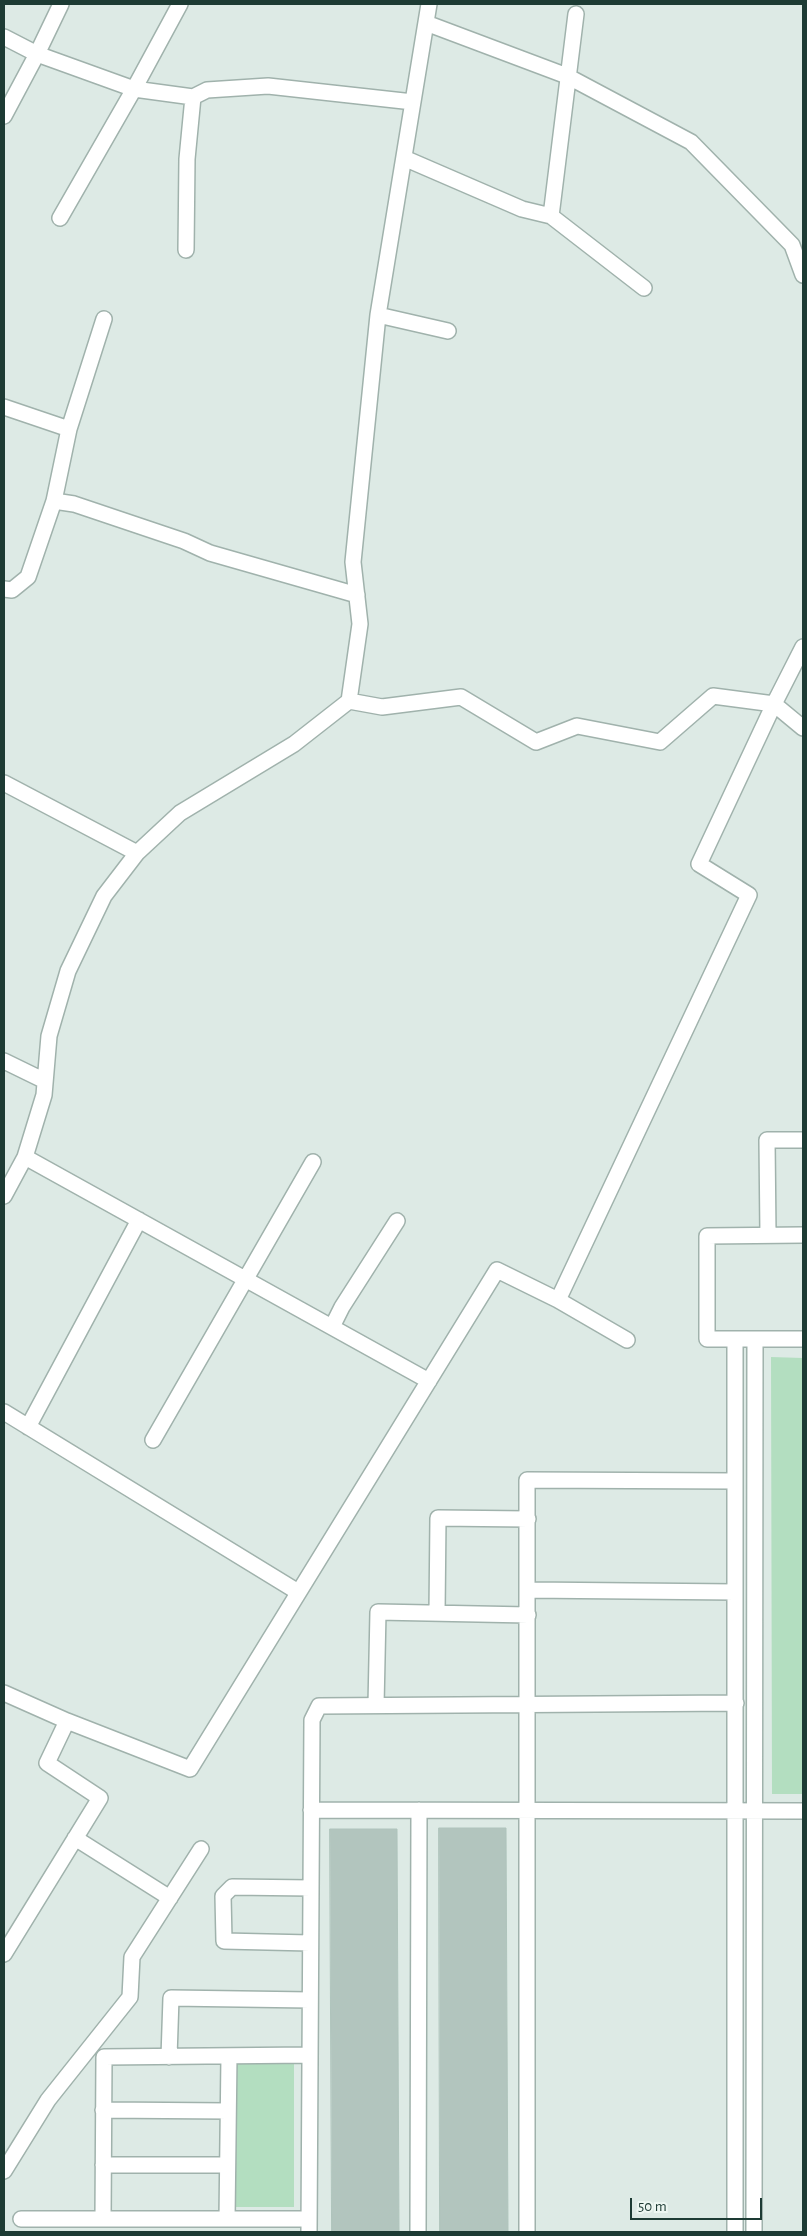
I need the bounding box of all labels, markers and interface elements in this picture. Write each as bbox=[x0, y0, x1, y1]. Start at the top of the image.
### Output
scale bar bbox=[632, 2188, 764, 2220]
text: 50 m bbox=[638, 2199, 667, 2214]

